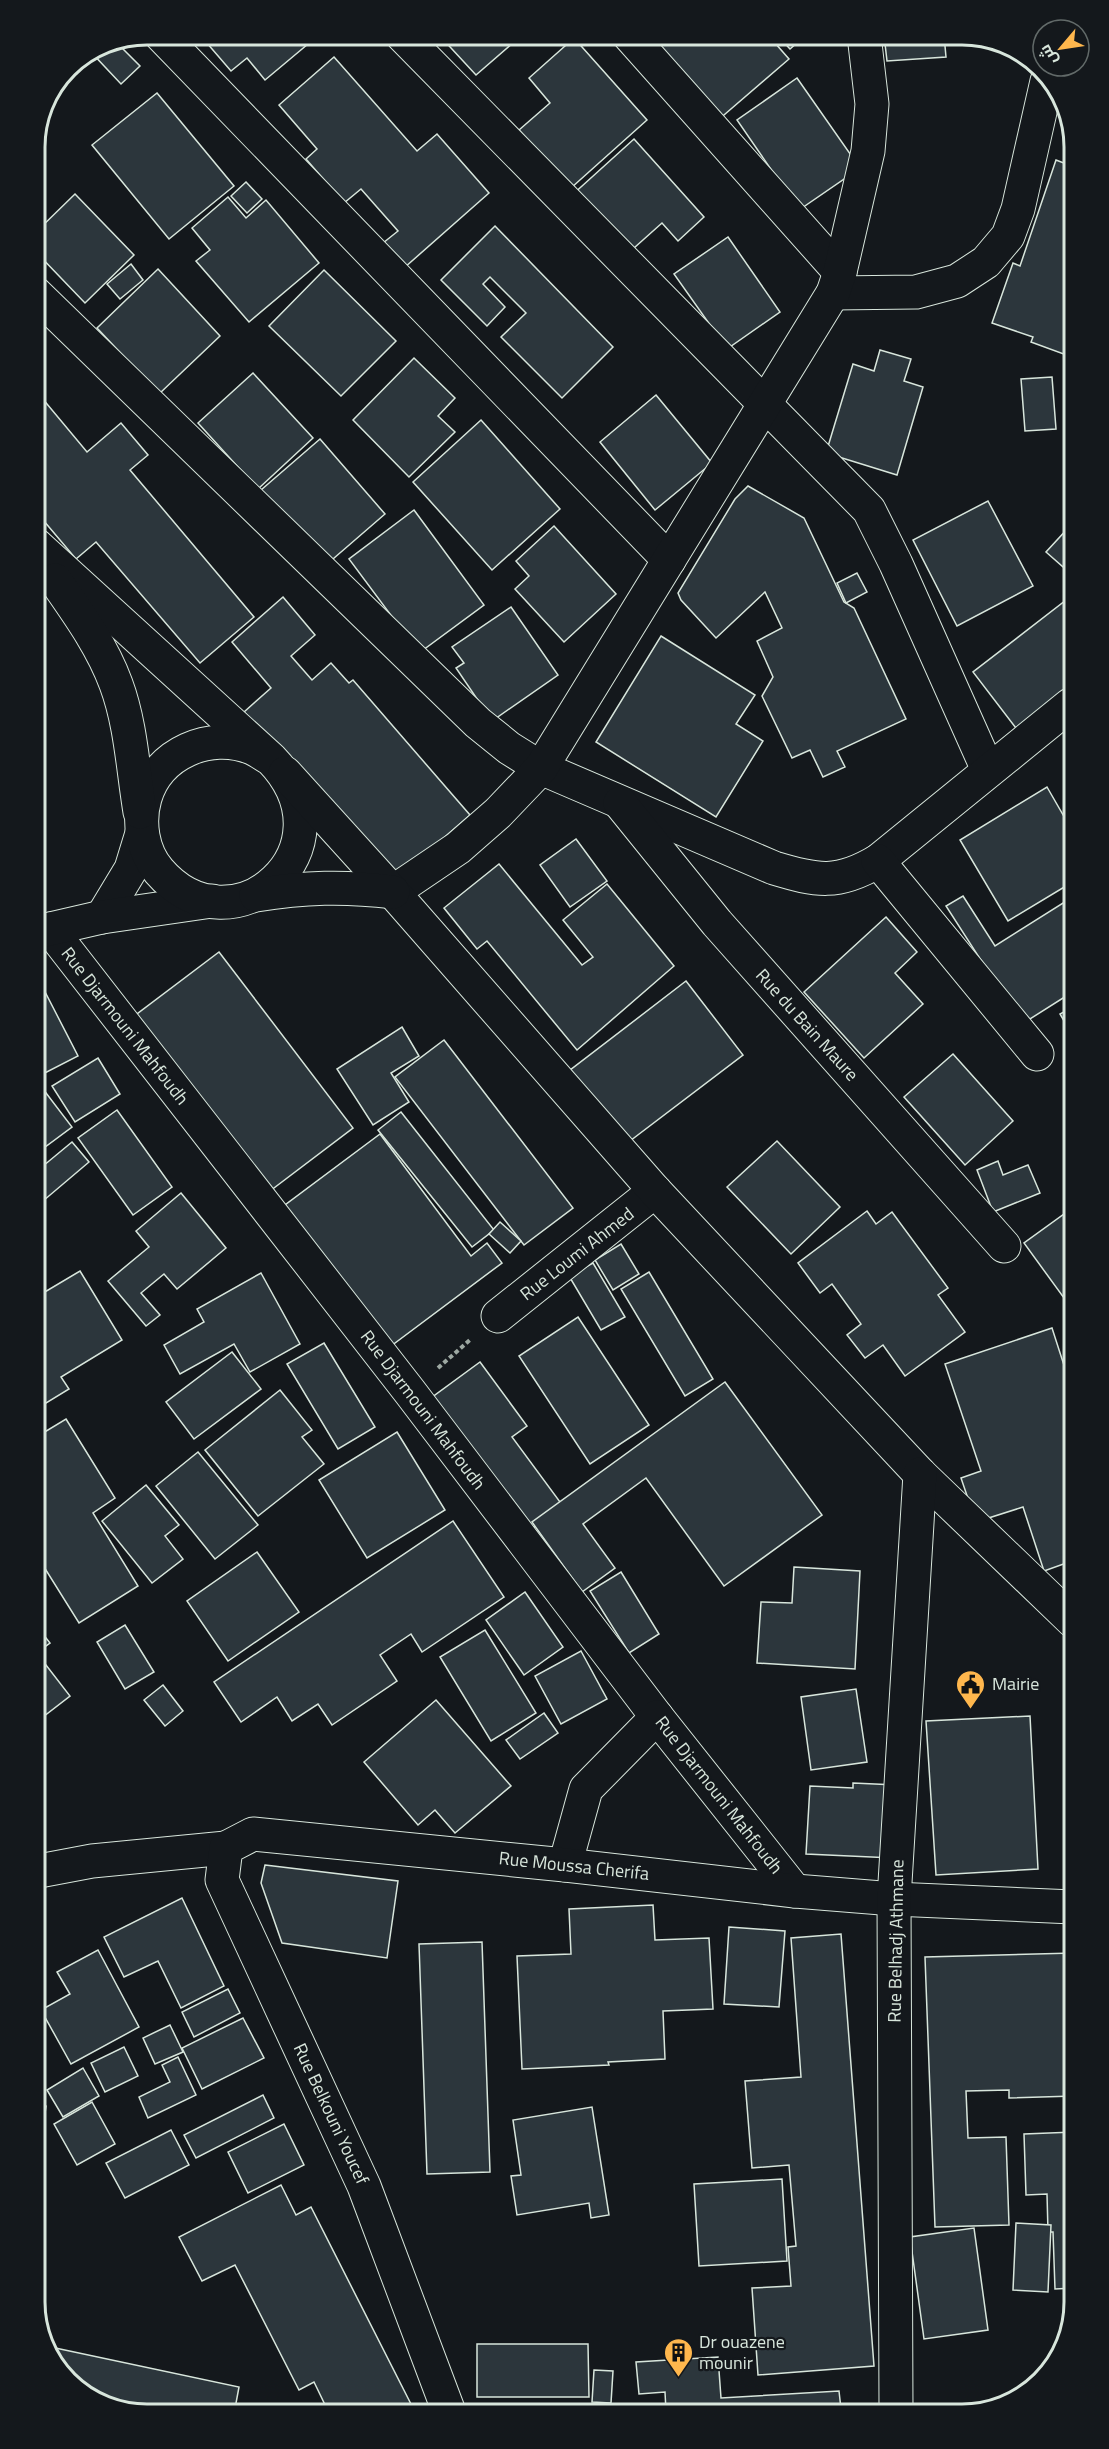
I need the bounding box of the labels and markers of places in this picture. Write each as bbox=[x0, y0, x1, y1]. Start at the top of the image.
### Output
public building icon: Mairie bbox=[955, 1668, 987, 1710]
place label: Mairie bbox=[992, 1670, 1039, 1697]
place label: Dr ouazene mounir bbox=[699, 2328, 785, 2376]
building icon: Dr ouazene mounir bbox=[662, 2336, 694, 2378]

